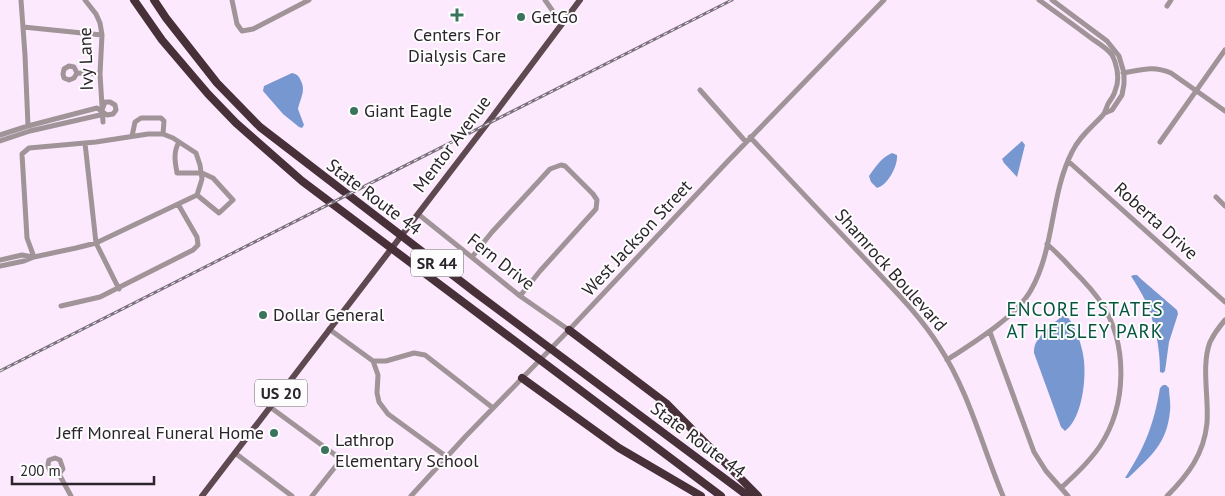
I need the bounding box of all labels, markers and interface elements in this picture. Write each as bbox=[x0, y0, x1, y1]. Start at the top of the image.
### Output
place label: GetGo bbox=[531, 5, 578, 28]
marker: Centers For Dialysis Care bbox=[450, 8, 464, 22]
marker: GetGo bbox=[515, 11, 527, 23]
place label: Centers For Dialysis Care bbox=[408, 23, 506, 67]
street label: Ivy Lane bbox=[73, 27, 98, 91]
street label: Mentor Avenue bbox=[408, 91, 495, 197]
place label: Giant Eagle bbox=[364, 99, 452, 122]
marker: Giant Eagle bbox=[348, 105, 360, 117]
street label: State Route 44 bbox=[322, 153, 427, 240]
street label: West Jackson Street bbox=[577, 175, 696, 301]
street label: Roberta Drive bbox=[1110, 177, 1203, 264]
street label: Shamrock Boulevard bbox=[830, 204, 952, 336]
street label: Fern Drive bbox=[463, 228, 540, 295]
road number: SR 44 bbox=[411, 250, 463, 276]
district label: ENCORE ESTATES AT HEISLEY PARK bbox=[1006, 297, 1164, 343]
place label: Dollar General bbox=[273, 303, 385, 326]
marker: Dollar General bbox=[257, 309, 269, 321]
road number: US 20 bbox=[255, 379, 307, 406]
street label: State Route 44 bbox=[646, 396, 751, 483]
place label: Jeff Monreal Funeral Home bbox=[56, 421, 264, 444]
marker: Jeff Monreal Funeral Home bbox=[268, 427, 280, 439]
place label: Lathrop Elementary School bbox=[335, 428, 479, 472]
marker: Lathrop Elementary School bbox=[319, 444, 331, 456]
scale bar bbox=[12, 454, 155, 486]
text: 200 m bbox=[20, 461, 61, 480]

